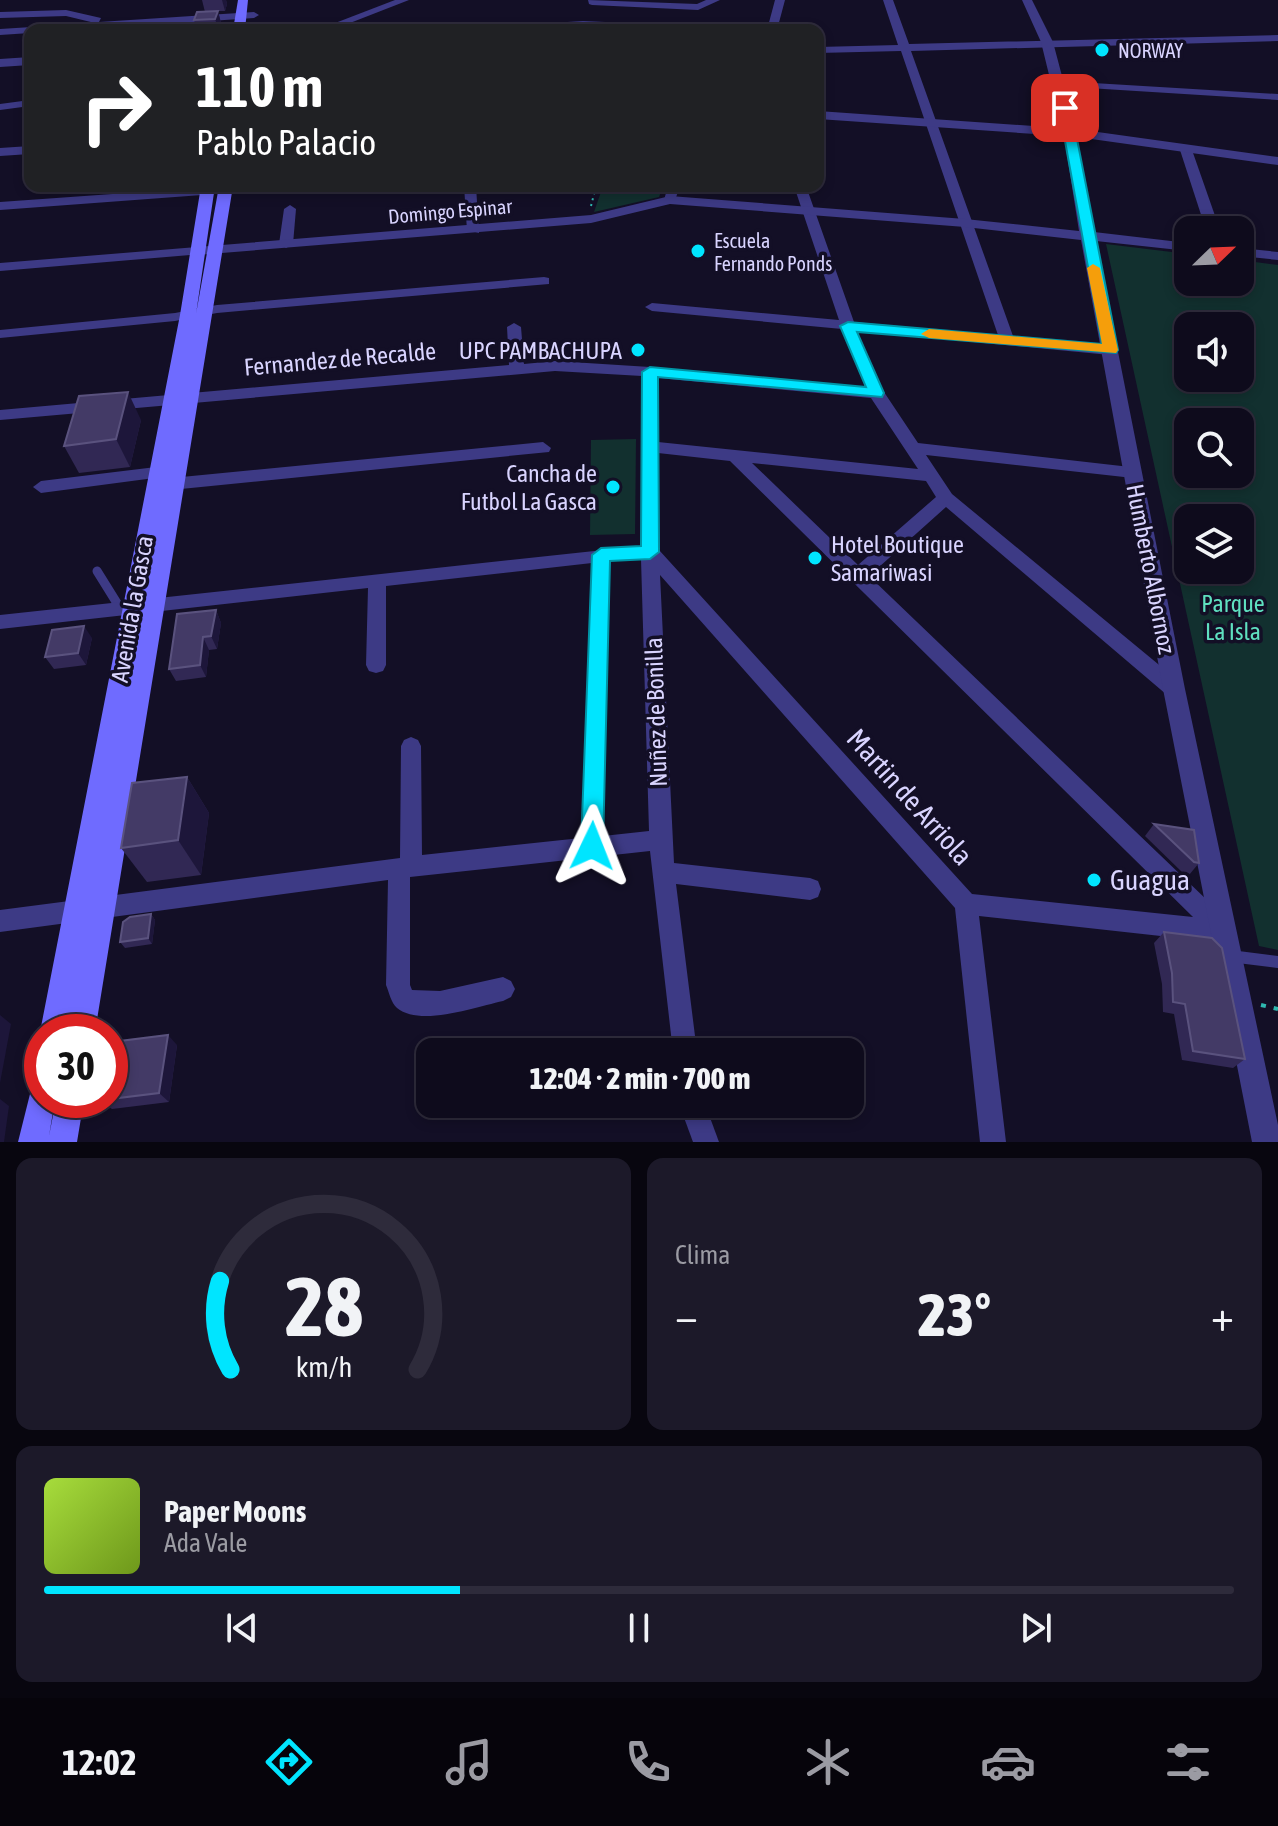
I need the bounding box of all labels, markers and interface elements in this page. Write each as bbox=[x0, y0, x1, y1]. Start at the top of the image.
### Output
place label: NORWAY bbox=[1118, 39, 1183, 62]
marker: NORWAY bbox=[1093, 41, 1111, 59]
text: 110 m bbox=[196, 55, 323, 119]
icon: right bbox=[64, 56, 168, 160]
pin bbox=[1031, 74, 1099, 142]
icon: arrive bbox=[1043, 86, 1087, 130]
text: Pablo Palacio bbox=[196, 121, 376, 163]
street label: Domingo Espinar bbox=[387, 194, 514, 228]
north arrow bbox=[1174, 216, 1254, 296]
map controls bbox=[1174, 216, 1254, 584]
place label: Escuela Fernando Ponds bbox=[714, 229, 832, 275]
marker: Escuela Fernando Ponds bbox=[689, 242, 707, 260]
button: sound bbox=[1174, 312, 1254, 392]
street label: Fernandez de Recalde bbox=[243, 337, 437, 381]
place label: UPC PAMBACHUPA bbox=[459, 337, 622, 364]
marker: UPC PAMBACHUPA bbox=[629, 341, 647, 359]
button: search bbox=[1174, 408, 1254, 488]
place label: Cancha de Futbol La Gasca bbox=[461, 460, 597, 515]
marker: Cancha de Futbol La Gasca bbox=[604, 478, 622, 496]
street label: Humberto Albornoz bbox=[1121, 482, 1181, 657]
button: layers bbox=[1174, 504, 1254, 584]
place label: Hotel Boutique Samariwasi bbox=[831, 531, 964, 586]
street label: Avenida la Gasca bbox=[106, 534, 158, 684]
marker: Hotel Boutique Samariwasi bbox=[806, 549, 824, 567]
park label: Parque La Isla bbox=[1201, 590, 1265, 645]
street label: Nuñez de Bonilla bbox=[640, 637, 672, 787]
street label: Martin de Arriola bbox=[841, 722, 979, 872]
position arrow bbox=[550, 804, 634, 888]
place label: Guagua bbox=[1110, 864, 1190, 896]
marker: Guagua bbox=[1085, 871, 1103, 889]
speed limit sign: 30 bbox=[24, 1014, 128, 1118]
text: 12:04 · 2 min · 700 m bbox=[530, 1061, 750, 1095]
text: Clima bbox=[675, 1240, 730, 1270]
text: 28 bbox=[284, 1258, 363, 1354]
text: 23° bbox=[918, 1280, 991, 1349]
text: − bbox=[675, 1290, 698, 1340]
text: + bbox=[1211, 1290, 1234, 1340]
text: km/h bbox=[295, 1350, 352, 1383]
text: Paper Moons bbox=[164, 1494, 306, 1528]
text: Ada Vale bbox=[164, 1528, 247, 1558]
icon: previous bbox=[220, 1606, 264, 1650]
icon: pause bbox=[617, 1606, 661, 1650]
icon: next bbox=[1014, 1606, 1058, 1650]
icon: directions bbox=[261, 1734, 317, 1790]
icon: music bbox=[441, 1734, 497, 1790]
icon: phone bbox=[620, 1734, 676, 1790]
icon: climate bbox=[800, 1734, 856, 1790]
icon: car bbox=[980, 1734, 1036, 1790]
icon: filters bbox=[1160, 1734, 1216, 1790]
text: 12:02 bbox=[62, 1741, 137, 1783]

